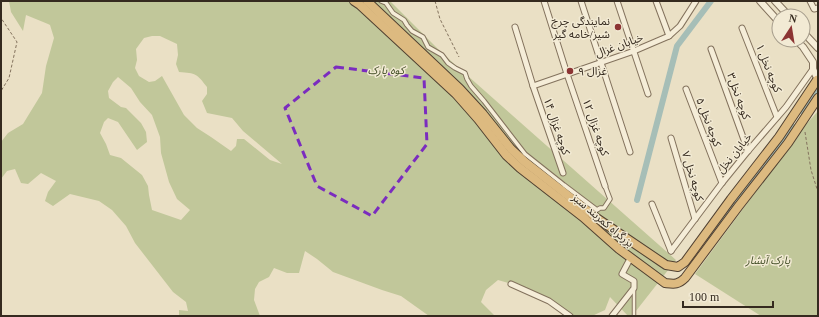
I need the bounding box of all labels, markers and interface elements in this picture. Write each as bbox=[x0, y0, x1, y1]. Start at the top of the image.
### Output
north arrow bbox=[771, 8, 811, 48]
text: N bbox=[788, 12, 798, 25]
place label: نمایندگی چرخ شیر/خامه گیر bbox=[551, 15, 610, 41]
marker: نمایندگی چرخ شیر/خامه گیر bbox=[613, 22, 623, 32]
street label: خیابان غزال bbox=[593, 31, 645, 60]
street label: کوچه نخل ۱ bbox=[752, 42, 784, 95]
park label: کوه پارک bbox=[368, 64, 407, 78]
place label: غزال ۹ bbox=[578, 65, 607, 78]
marker: غزال ۹ bbox=[565, 66, 575, 76]
street label: کوچه نخل۳ bbox=[723, 71, 753, 122]
street label: کوچه غزال ۱۴ bbox=[540, 96, 573, 157]
street label: کوچه نخل ۵ bbox=[692, 96, 724, 149]
street label: کوچه غزال ۱۲ bbox=[579, 97, 612, 158]
street label: خیابان نخل bbox=[714, 130, 755, 176]
street label: کوچه نخل ۷ bbox=[678, 150, 706, 203]
street label: بزرگراه کمربند سبز bbox=[568, 190, 636, 250]
park label: پارک آبشار bbox=[745, 254, 791, 268]
scale bar bbox=[683, 283, 773, 309]
text: 100 m bbox=[689, 290, 720, 304]

